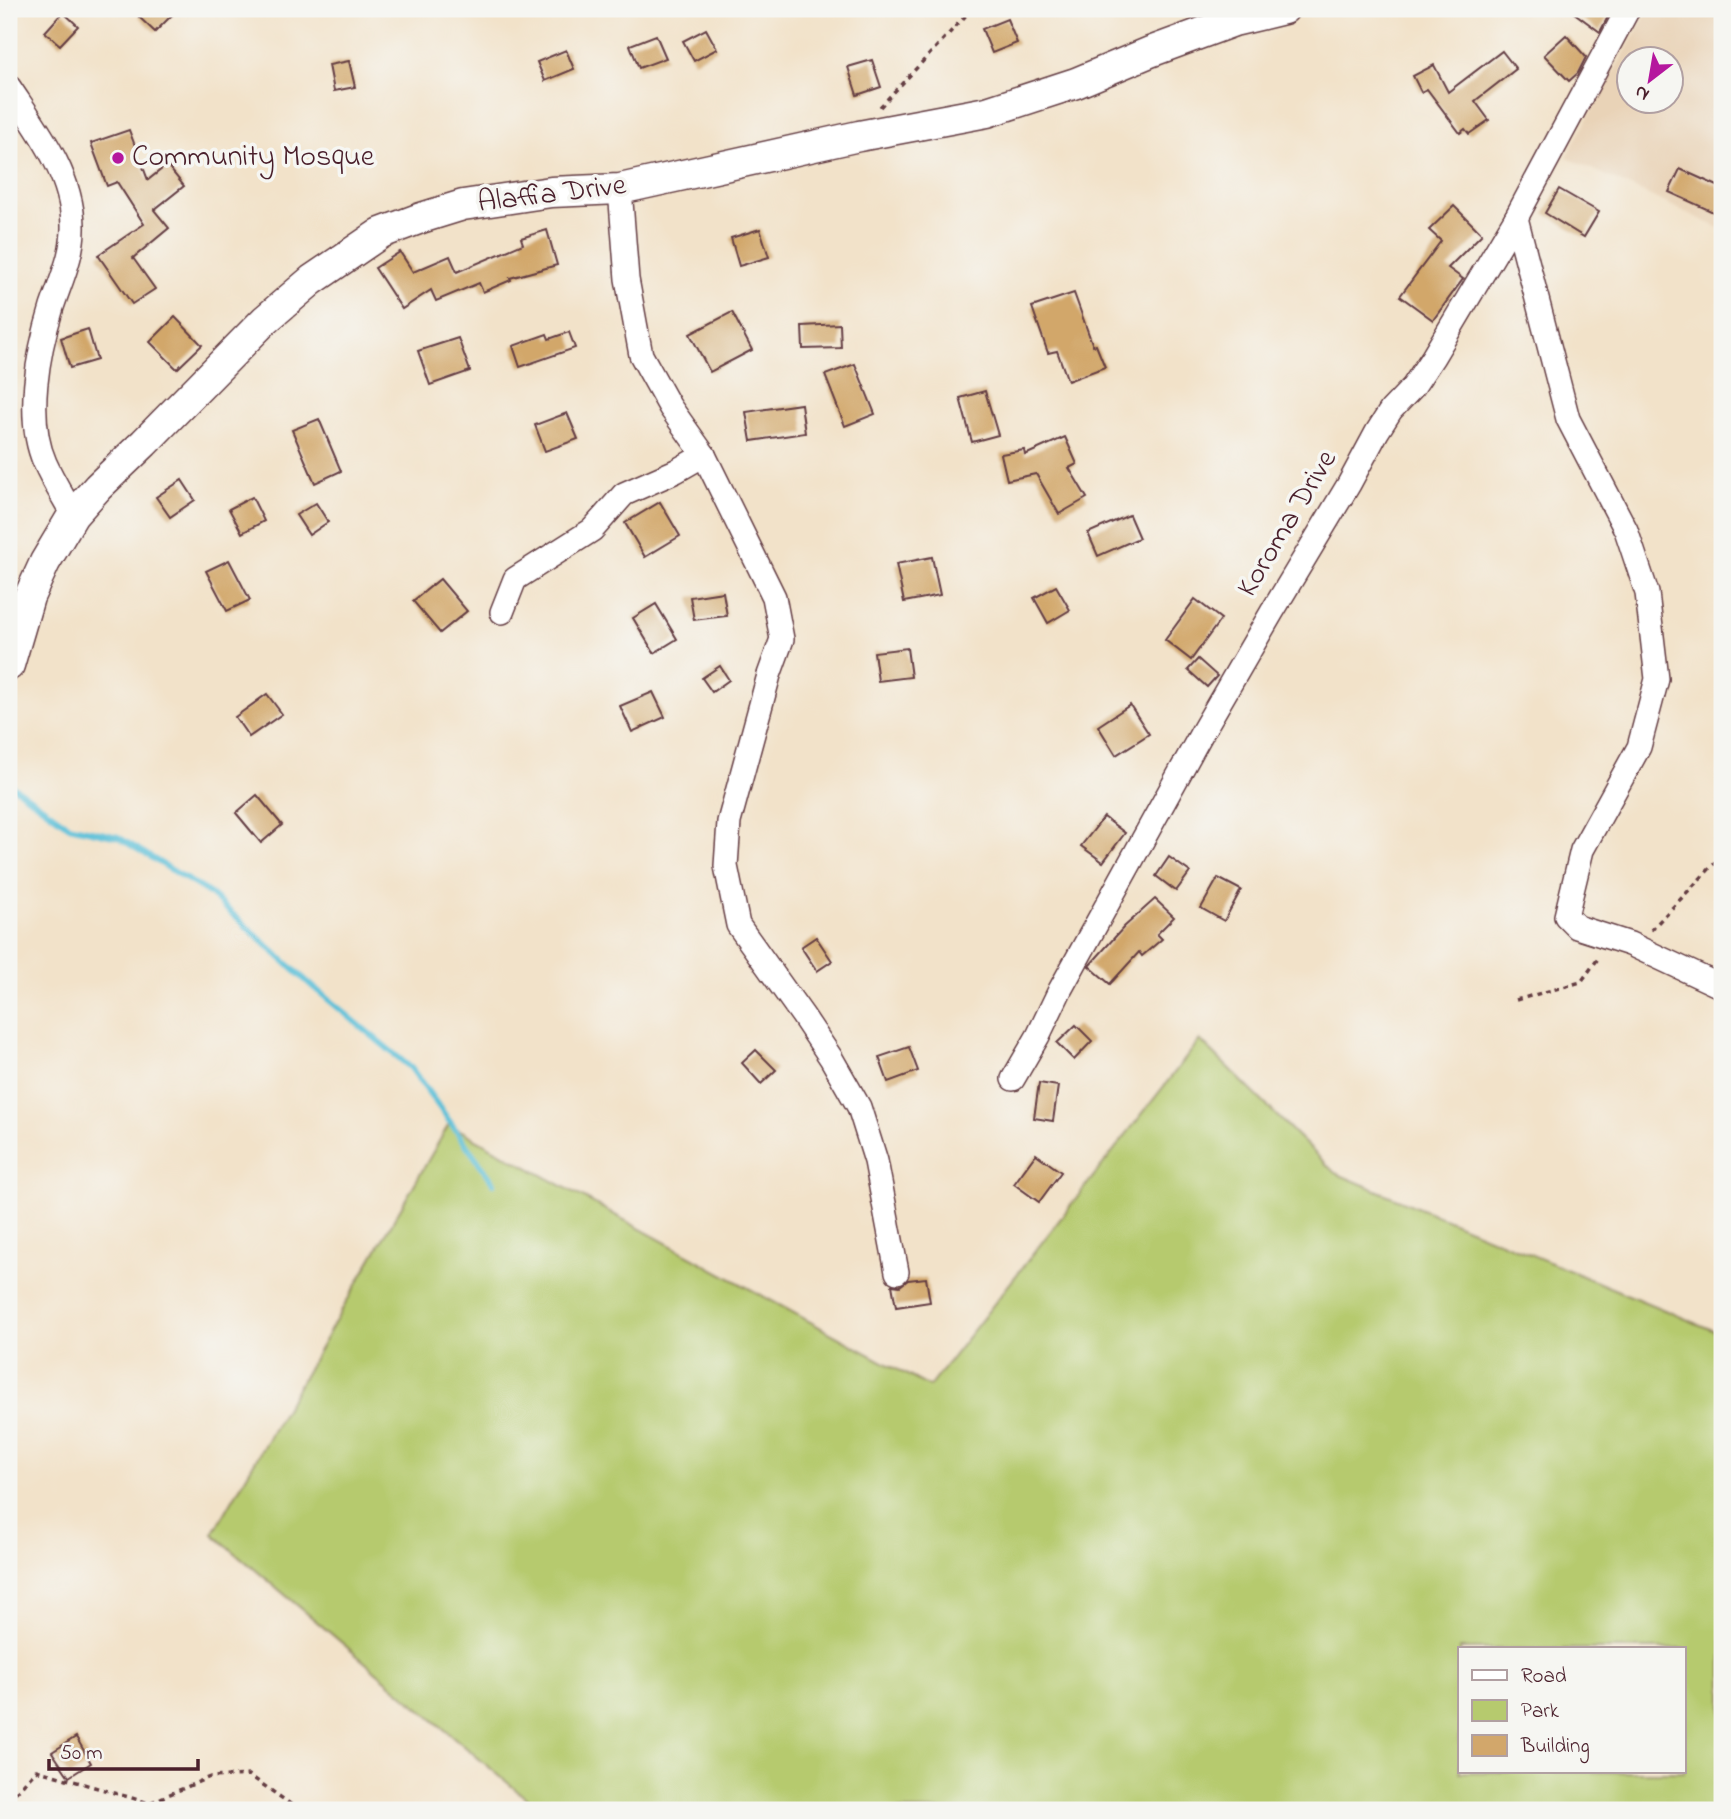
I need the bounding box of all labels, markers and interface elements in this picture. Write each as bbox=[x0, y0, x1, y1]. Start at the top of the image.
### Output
north arrow bbox=[1616, 46, 1686, 116]
text: N bbox=[1630, 77, 1655, 107]
place label: Community Mosque bbox=[132, 136, 375, 180]
marker: Community Mosque bbox=[110, 150, 126, 166]
street label: Alaffia Drive bbox=[475, 164, 629, 226]
street label: Koroma Drive bbox=[1227, 442, 1350, 606]
legend bbox=[1458, 1647, 1686, 1773]
text: Road bbox=[1521, 1662, 1567, 1692]
text: Park bbox=[1521, 1697, 1560, 1727]
scale bar bbox=[49, 1728, 198, 1772]
text: Building bbox=[1520, 1732, 1590, 1764]
text: 50 m bbox=[60, 1739, 103, 1769]

